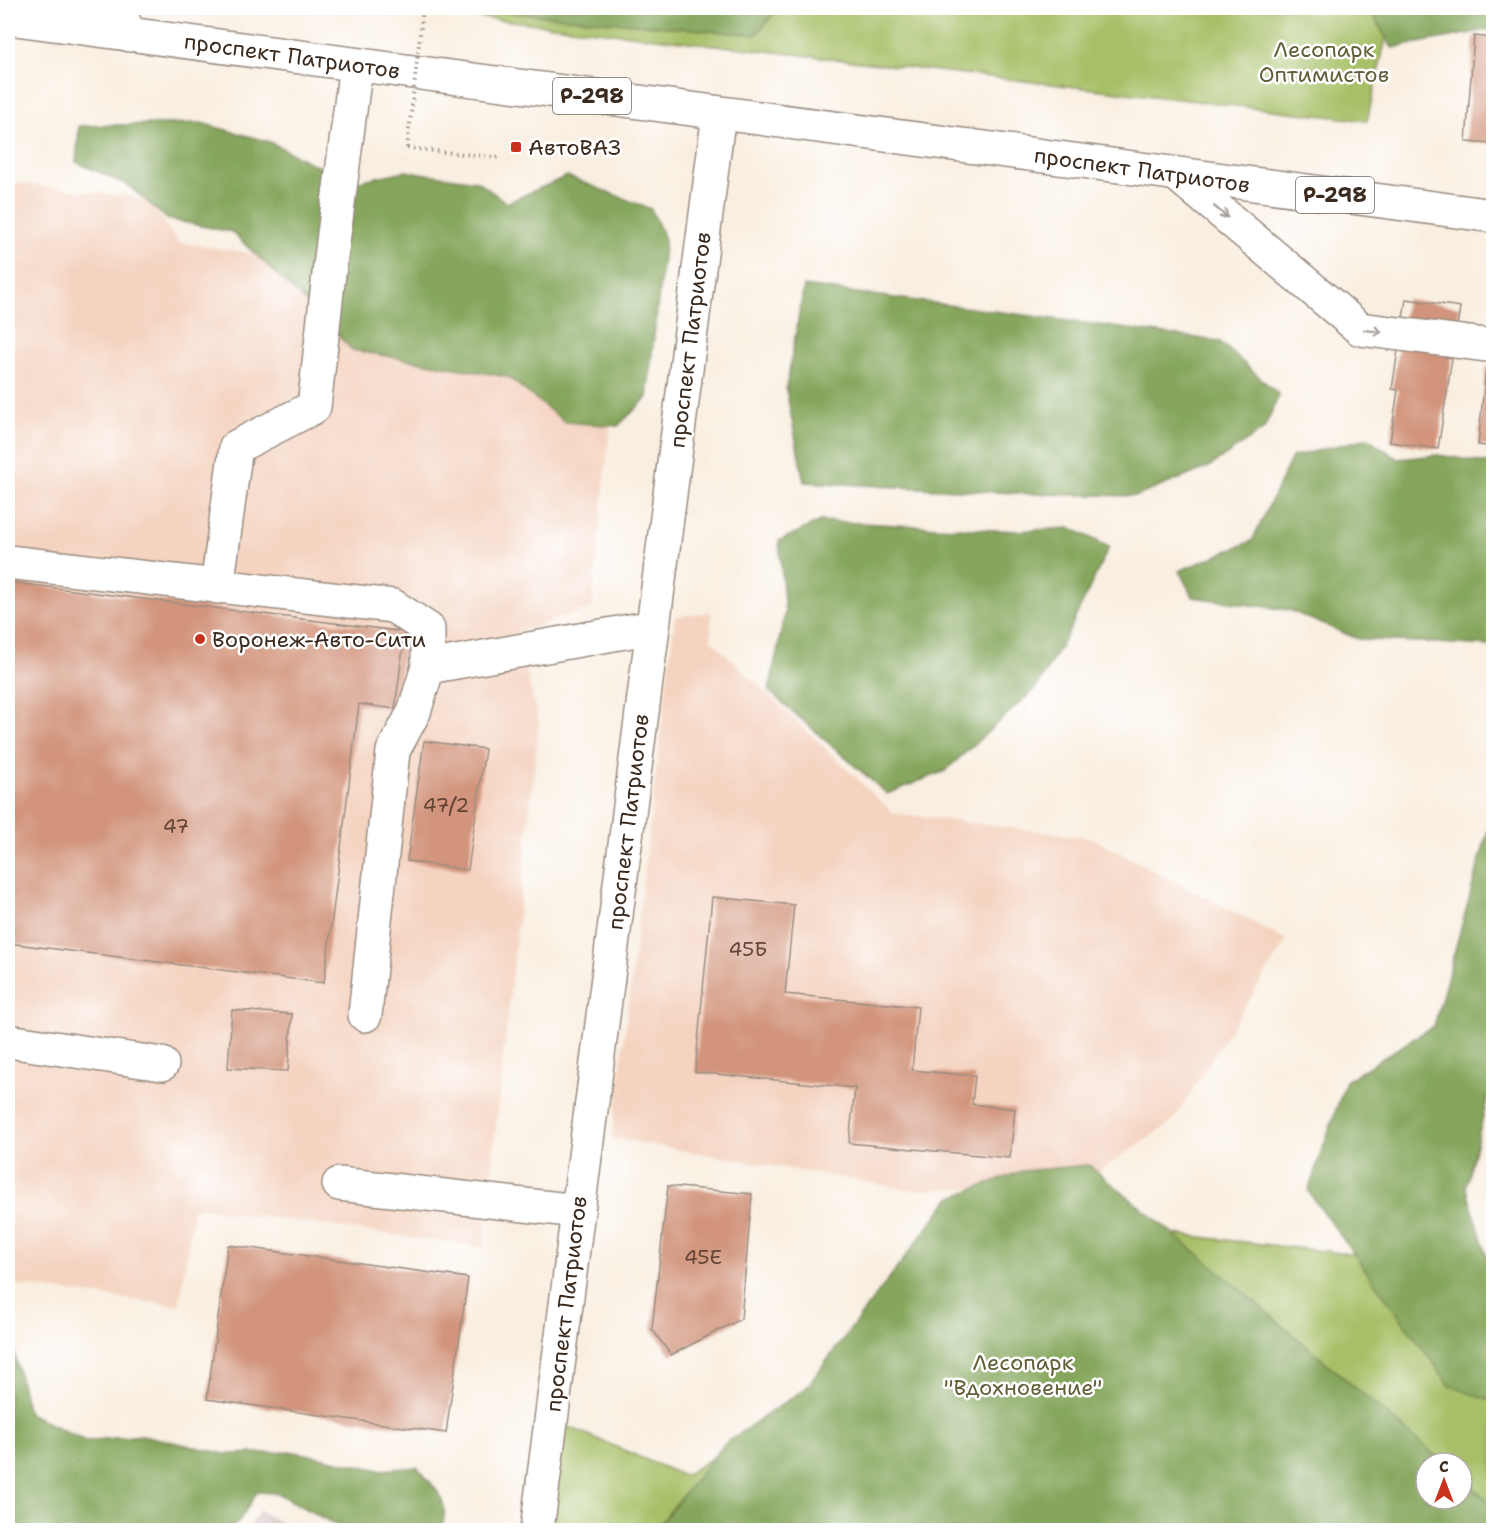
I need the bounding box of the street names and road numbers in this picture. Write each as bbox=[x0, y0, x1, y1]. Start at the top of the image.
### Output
street label: проспект Патриотов bbox=[182, 27, 402, 85]
road number: Р-298 bbox=[553, 78, 631, 114]
street label: проспект Патриотов bbox=[1032, 141, 1252, 199]
road number: Р-298 bbox=[1296, 177, 1374, 213]
street label: проспект Патриотов bbox=[662, 230, 718, 450]
street label: проспект Патриотов bbox=[600, 712, 656, 932]
street label: проспект Патриотов bbox=[538, 1194, 594, 1414]

